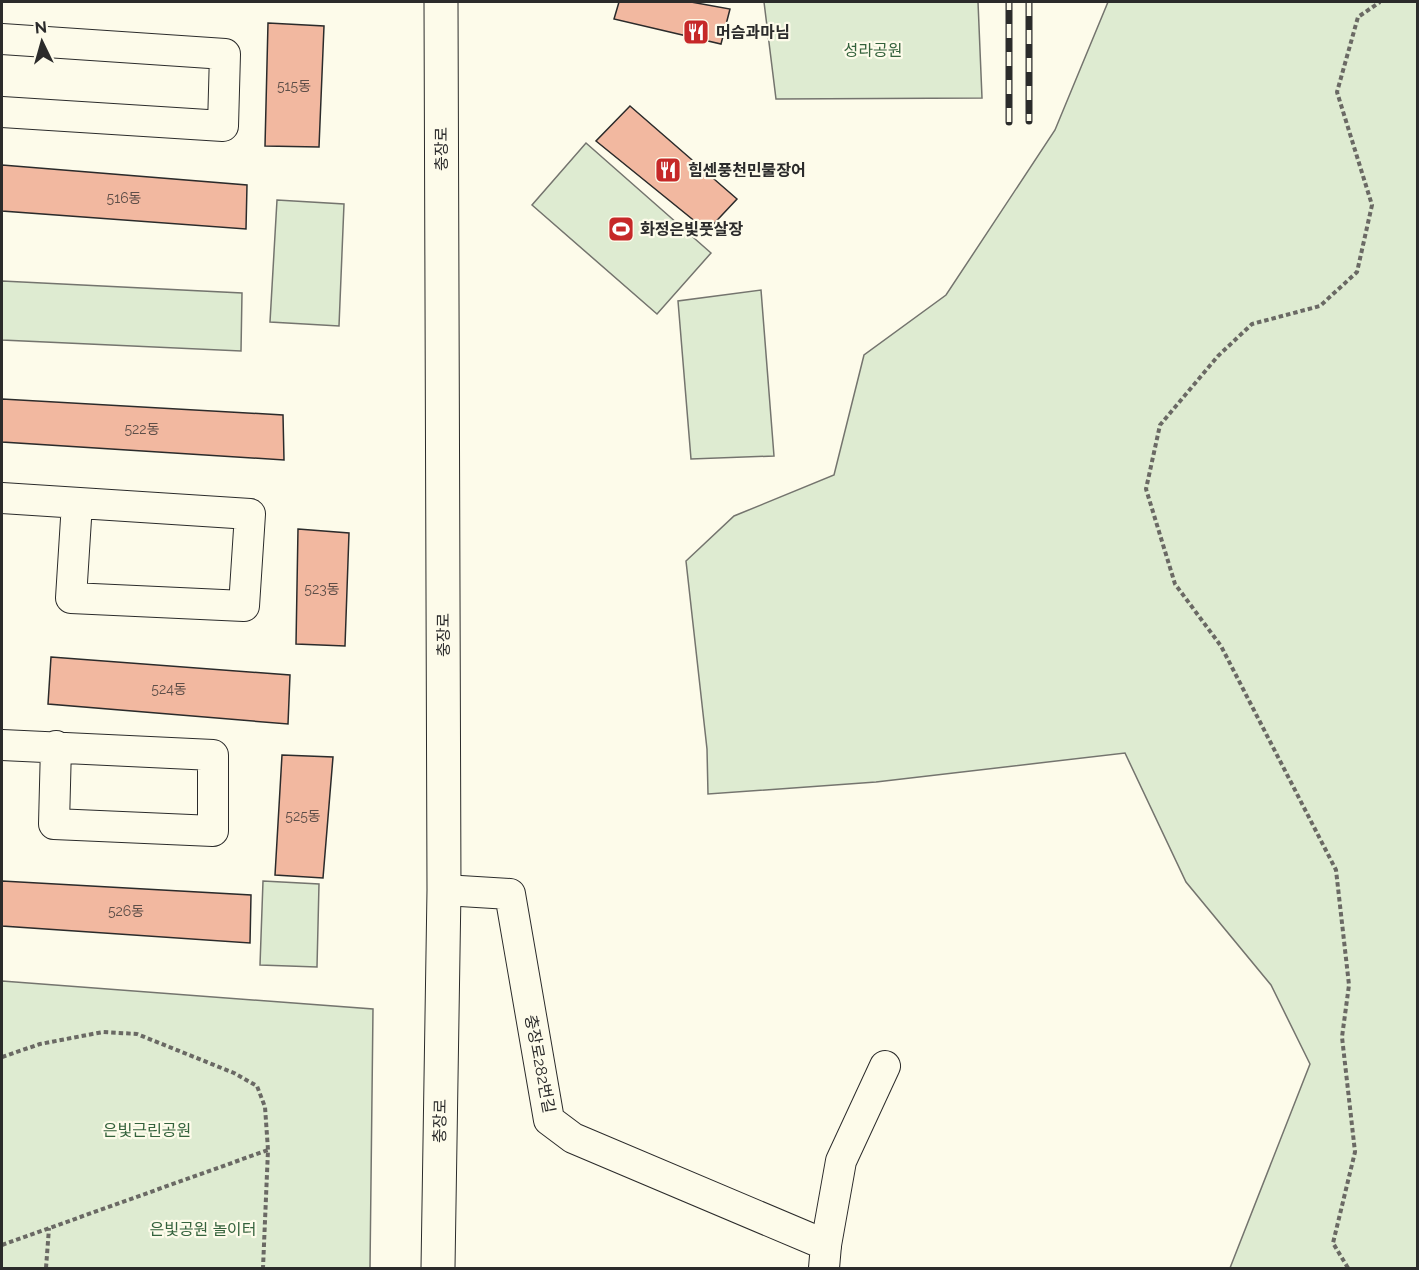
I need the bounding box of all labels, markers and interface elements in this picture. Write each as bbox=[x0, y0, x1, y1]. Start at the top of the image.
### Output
north arrow bbox=[12, 12, 72, 72]
restaurant icon: 머슴과마님 bbox=[681, 17, 711, 47]
text: N bbox=[34, 18, 48, 38]
place label: 머슴과마님 bbox=[716, 23, 790, 42]
park label: 성라공원 bbox=[844, 41, 902, 60]
house number: 515동 bbox=[277, 78, 311, 94]
street label: 충장로 bbox=[432, 127, 451, 171]
restaurant icon: 힘센풍천민물장어 bbox=[653, 155, 683, 185]
place label: 힘센풍천민물장어 bbox=[688, 161, 806, 180]
house number: 516동 bbox=[107, 190, 142, 206]
sports icon: 화정은빛풋살장 bbox=[606, 214, 636, 244]
place label: 화정은빛풋살장 bbox=[640, 220, 743, 239]
house number: 522동 bbox=[124, 421, 160, 437]
house number: 523동 bbox=[304, 581, 340, 597]
street label: 충장로 bbox=[434, 613, 453, 657]
house number: 524동 bbox=[151, 681, 187, 697]
house number: 525동 bbox=[285, 808, 321, 824]
house number: 526동 bbox=[108, 903, 144, 919]
street label: 충장로282번길 bbox=[521, 1013, 559, 1115]
street label: 충장로 bbox=[430, 1098, 450, 1143]
park label: 은빛근린공원 bbox=[103, 1121, 191, 1140]
park label: 은빛공원 놀이터 bbox=[149, 1220, 257, 1239]

